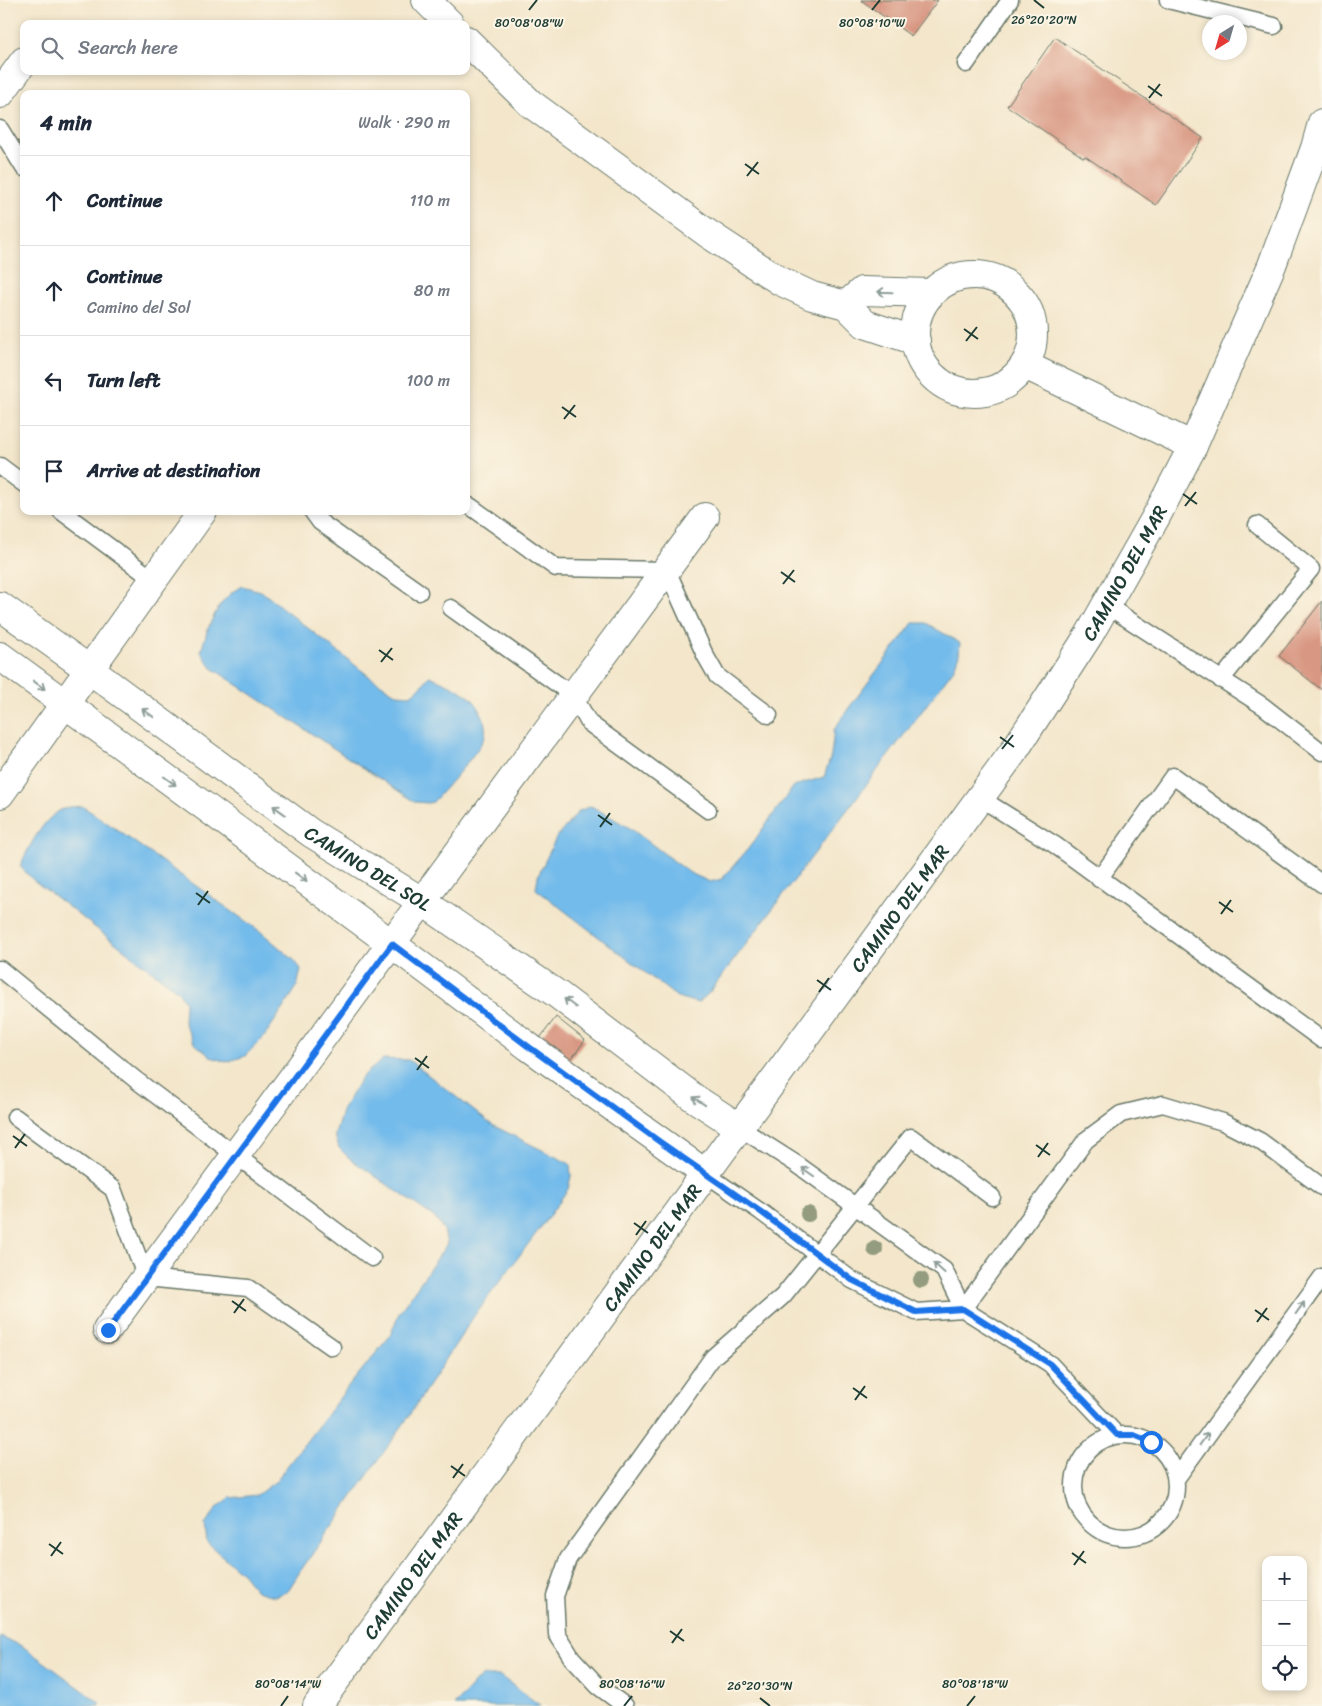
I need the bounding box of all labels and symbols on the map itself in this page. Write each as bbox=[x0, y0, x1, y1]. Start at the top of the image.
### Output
text: 26°20'20"N bbox=[1011, 9, 1078, 31]
text: 80°08'08"W bbox=[495, 12, 564, 34]
text: 80°08'10"W bbox=[839, 12, 906, 34]
north arrow bbox=[1202, 15, 1247, 60]
one-way arrow bbox=[878, 287, 894, 296]
street label: CAMINO DEL MAR bbox=[1072, 498, 1176, 647]
one-way arrow bbox=[32, 679, 45, 690]
one-way arrow bbox=[141, 708, 155, 718]
one-way arrow bbox=[163, 776, 177, 786]
one-way arrow bbox=[273, 804, 286, 815]
street label: CAMINO DEL SOL bbox=[298, 816, 439, 920]
street label: CAMINO DEL MAR bbox=[841, 836, 958, 979]
one-way arrow bbox=[294, 872, 308, 882]
one-way arrow bbox=[563, 998, 577, 1008]
one-way arrow bbox=[692, 1096, 706, 1106]
one-way arrow bbox=[801, 1167, 815, 1177]
street label: CAMINO DEL MAR bbox=[594, 1176, 710, 1318]
one-way arrow bbox=[932, 1262, 945, 1273]
one-way arrow bbox=[1295, 1301, 1305, 1315]
route end bbox=[97, 1319, 120, 1342]
route start bbox=[1140, 1431, 1163, 1454]
one-way arrow bbox=[1199, 1432, 1209, 1446]
street label: CAMINO DEL MAR bbox=[354, 1504, 471, 1646]
text: 80°08'14"W bbox=[255, 1673, 322, 1695]
text: 80°08'16"W bbox=[599, 1673, 665, 1695]
text: 80°08'18"W bbox=[942, 1673, 1009, 1695]
text: 26°20'30"N bbox=[727, 1675, 793, 1697]

